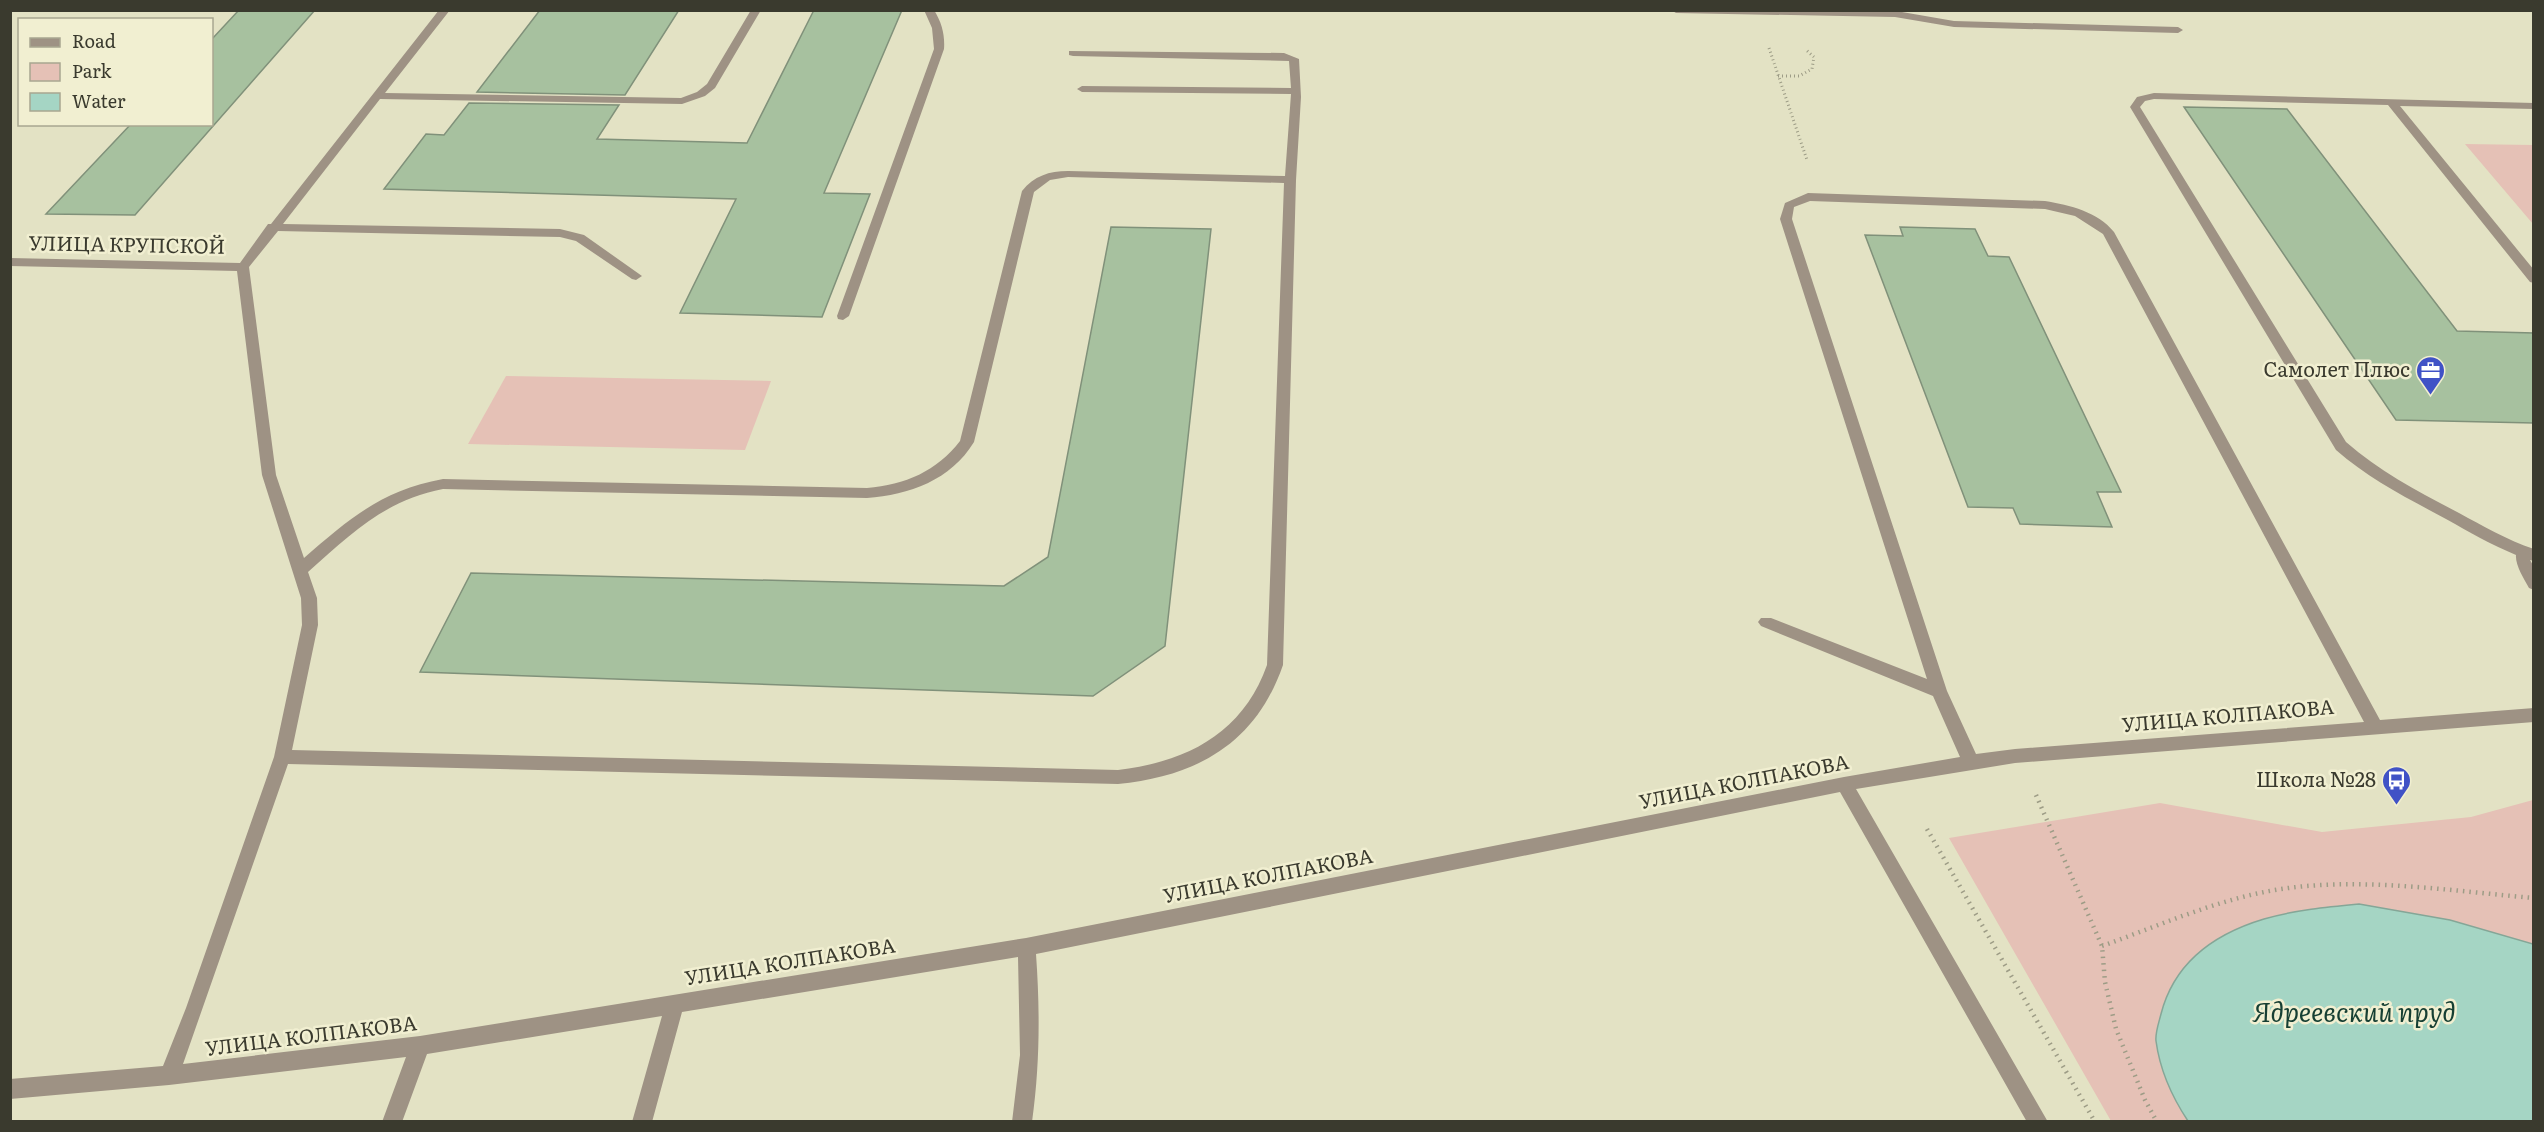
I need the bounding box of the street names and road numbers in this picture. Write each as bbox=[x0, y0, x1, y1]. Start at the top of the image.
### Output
street label: УЛИЦА КРУПСКОЙ bbox=[28, 226, 226, 260]
street label: УЛИЦА КОЛПАКОВА bbox=[2120, 690, 2335, 738]
street label: УЛИЦА КОЛПАКОВА bbox=[1636, 745, 1851, 815]
street label: УЛИЦА КОЛПАКОВА bbox=[1160, 839, 1375, 909]
street label: УЛИЦА КОЛПАКОВА bbox=[682, 929, 897, 991]
street label: УЛИЦА КОЛПАКОВА bbox=[203, 1006, 419, 1062]

